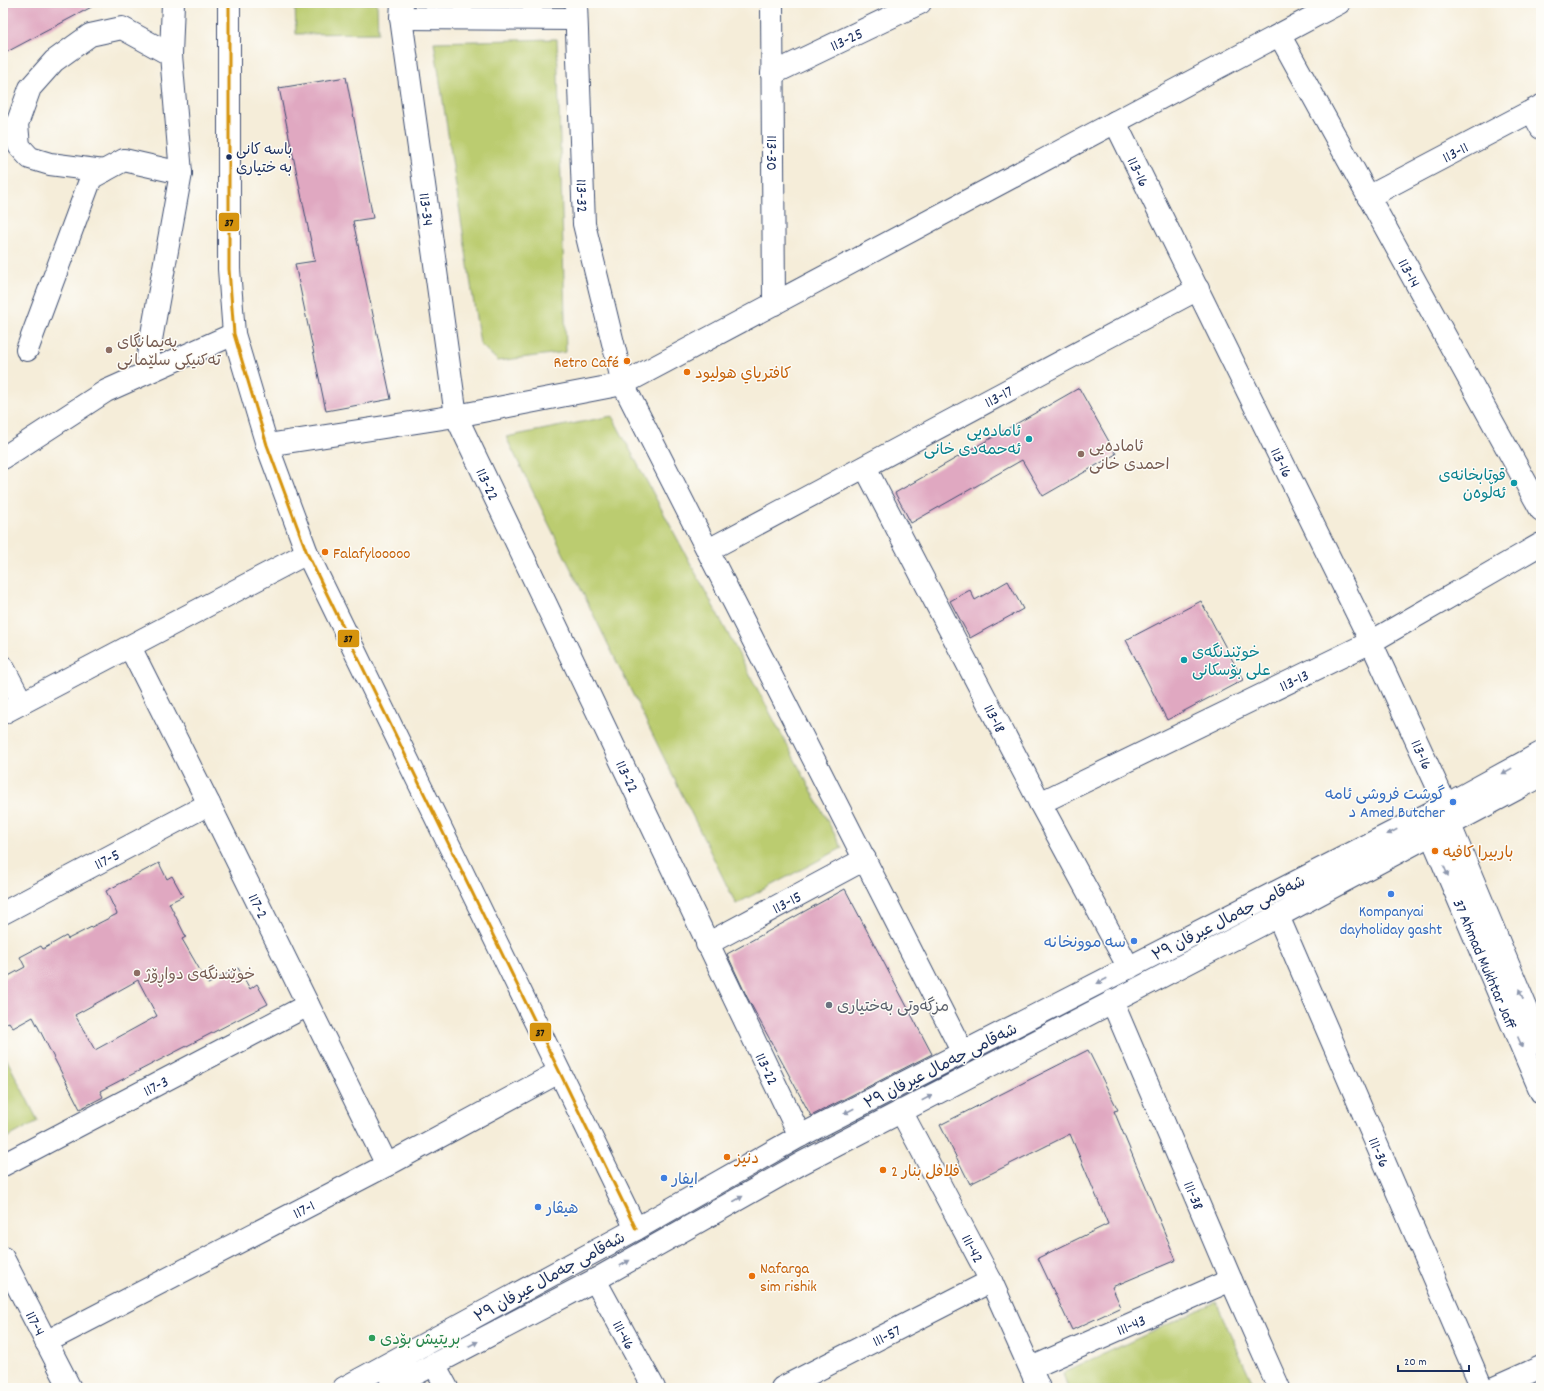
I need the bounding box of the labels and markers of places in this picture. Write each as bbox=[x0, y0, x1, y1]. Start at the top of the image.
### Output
place label: باسه كانى به ختيارى bbox=[236, 140, 292, 180]
marker: باسه كانى به ختيارى bbox=[224, 152, 234, 162]
place label: پەیمانگای تەکنیکی سلێمانی bbox=[117, 332, 221, 373]
marker: پەیمانگای تەکنیکی سلێمانی bbox=[104, 345, 114, 355]
place label: Retro Café bbox=[554, 352, 619, 375]
marker: Retro Café bbox=[622, 356, 632, 366]
place label: كافترياي هوليود bbox=[695, 363, 791, 386]
marker: كافترياي هوليود bbox=[682, 367, 692, 377]
place label: ئامادەیی ئەحمەدی خانی bbox=[924, 421, 1021, 462]
marker: ئامادەیی ئەحمەدی خانی bbox=[1024, 434, 1034, 444]
place label: ئامادەیی احمدی خانی bbox=[1089, 436, 1169, 477]
marker: ئامادەیی احمدی خانی bbox=[1076, 449, 1086, 459]
place label: قوتابخانەی ئەڵوەن bbox=[1439, 465, 1506, 506]
marker: قوتابخانەی ئەڵوەن bbox=[1509, 478, 1519, 488]
place label: Falafylooooo bbox=[333, 543, 410, 566]
marker: Falafylooooo bbox=[320, 547, 330, 557]
place label: خوێندنگەی علی بۆسکانی bbox=[1192, 642, 1271, 683]
marker: خوێندنگەی علی بۆسکانی bbox=[1179, 655, 1189, 665]
place label: گوشت فروشی ئامه د Amed Butcher bbox=[1325, 784, 1445, 825]
marker: گوشت فروشی ئامه د Amed Butcher bbox=[1448, 797, 1458, 807]
place label: باربيرا كافيه bbox=[1443, 842, 1513, 865]
marker: باربيرا كافيه bbox=[1430, 846, 1440, 856]
marker: Kompanyai dayholiday gasht bbox=[1386, 889, 1396, 899]
place label: Kompanyai dayholiday gasht bbox=[1340, 901, 1442, 942]
place label: سه موونخانه bbox=[1043, 932, 1126, 955]
marker: سه موونخانه bbox=[1129, 936, 1139, 946]
place label: خوێندنگەی دواڕۆژ bbox=[143, 964, 255, 988]
marker: خوێندنگەی دواڕۆژ bbox=[132, 968, 142, 978]
place label: مزگەوتی بەختیاری bbox=[837, 996, 949, 1019]
marker: مزگەوتی بەختیاری bbox=[824, 1000, 834, 1010]
place label: دنيز bbox=[733, 1148, 759, 1171]
marker: دنيز bbox=[722, 1152, 732, 1162]
place label: فلافل بنار 2 bbox=[891, 1161, 960, 1184]
marker: فلافل بنار 2 bbox=[878, 1165, 888, 1175]
place label: ايفار bbox=[670, 1169, 698, 1192]
marker: ايفار bbox=[659, 1173, 669, 1183]
place label: هيڤار bbox=[545, 1198, 579, 1221]
marker: هيڤار bbox=[533, 1202, 543, 1212]
place label: Nafarga sim rishik bbox=[760, 1258, 817, 1299]
marker: Nafarga sim rishik bbox=[747, 1271, 757, 1281]
place label: بریتیش بۆدی bbox=[380, 1329, 460, 1352]
marker: بریتیش بۆدی bbox=[367, 1333, 377, 1343]

